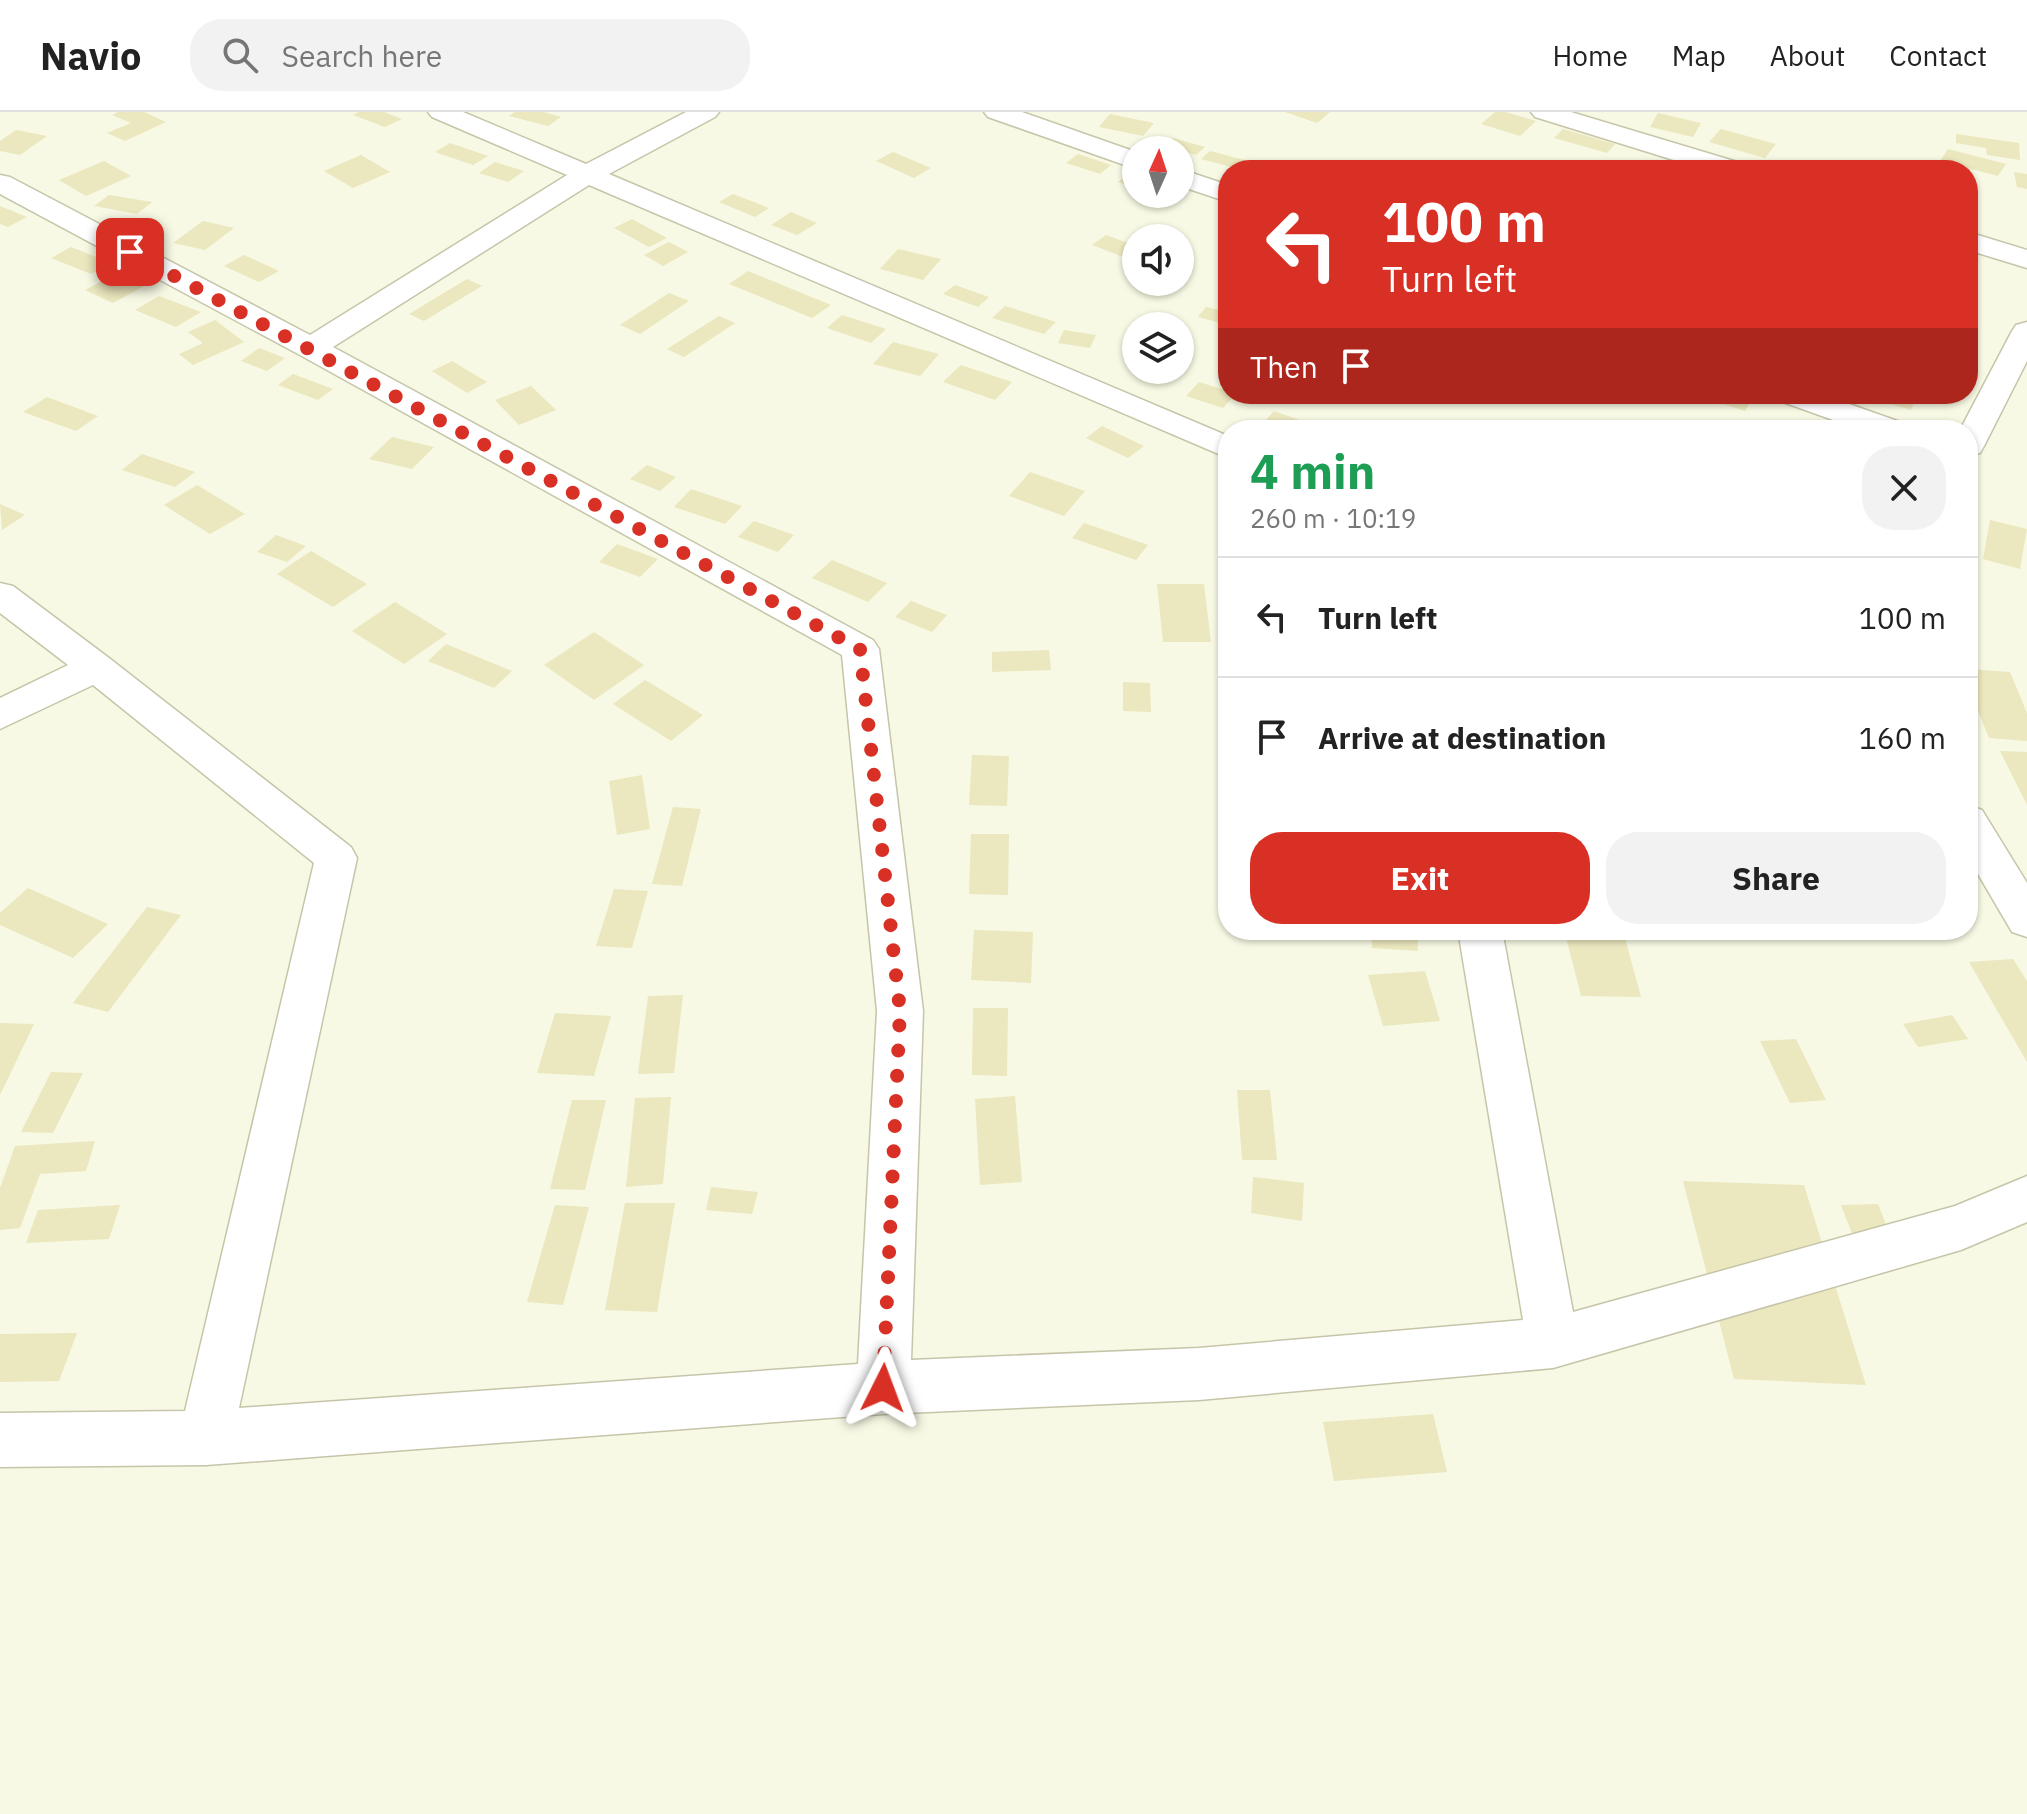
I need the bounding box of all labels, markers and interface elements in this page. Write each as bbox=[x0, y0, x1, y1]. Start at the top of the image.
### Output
search box bbox=[190, 19, 750, 91]
text: Navio bbox=[40, 31, 142, 80]
icon: search bbox=[218, 33, 262, 77]
text: Search here bbox=[282, 36, 442, 75]
text: Home bbox=[1552, 37, 1628, 74]
text: Map bbox=[1672, 37, 1726, 74]
text: About bbox=[1770, 37, 1845, 74]
text: Contact bbox=[1889, 37, 1987, 74]
north arrow bbox=[1122, 136, 1194, 208]
map controls bbox=[1122, 136, 1194, 384]
text: 100 m bbox=[1382, 185, 1546, 257]
icon: left bbox=[1250, 192, 1354, 296]
pin bbox=[96, 218, 164, 286]
button: sound bbox=[1122, 224, 1194, 296]
icon: arrive bbox=[108, 230, 152, 274]
text: Turn left bbox=[1382, 255, 1517, 302]
button: layers bbox=[1122, 312, 1194, 384]
icon: arrive bbox=[1334, 344, 1378, 388]
text: Then bbox=[1250, 347, 1318, 386]
text: 4 min bbox=[1250, 440, 1375, 502]
button: close bbox=[1862, 446, 1946, 530]
text: 260 m · 10:19 bbox=[1250, 501, 1416, 535]
icon: left bbox=[1250, 595, 1294, 639]
text: Turn left bbox=[1318, 598, 1437, 637]
text: 100 m bbox=[1859, 598, 1946, 637]
icon: arrive bbox=[1250, 715, 1294, 759]
text: Arrive at destination bbox=[1318, 718, 1606, 757]
text: 160 m bbox=[1859, 718, 1946, 757]
button: Exit bbox=[1250, 832, 1590, 924]
button: Share bbox=[1606, 832, 1946, 924]
position arrow bbox=[841, 1346, 925, 1430]

